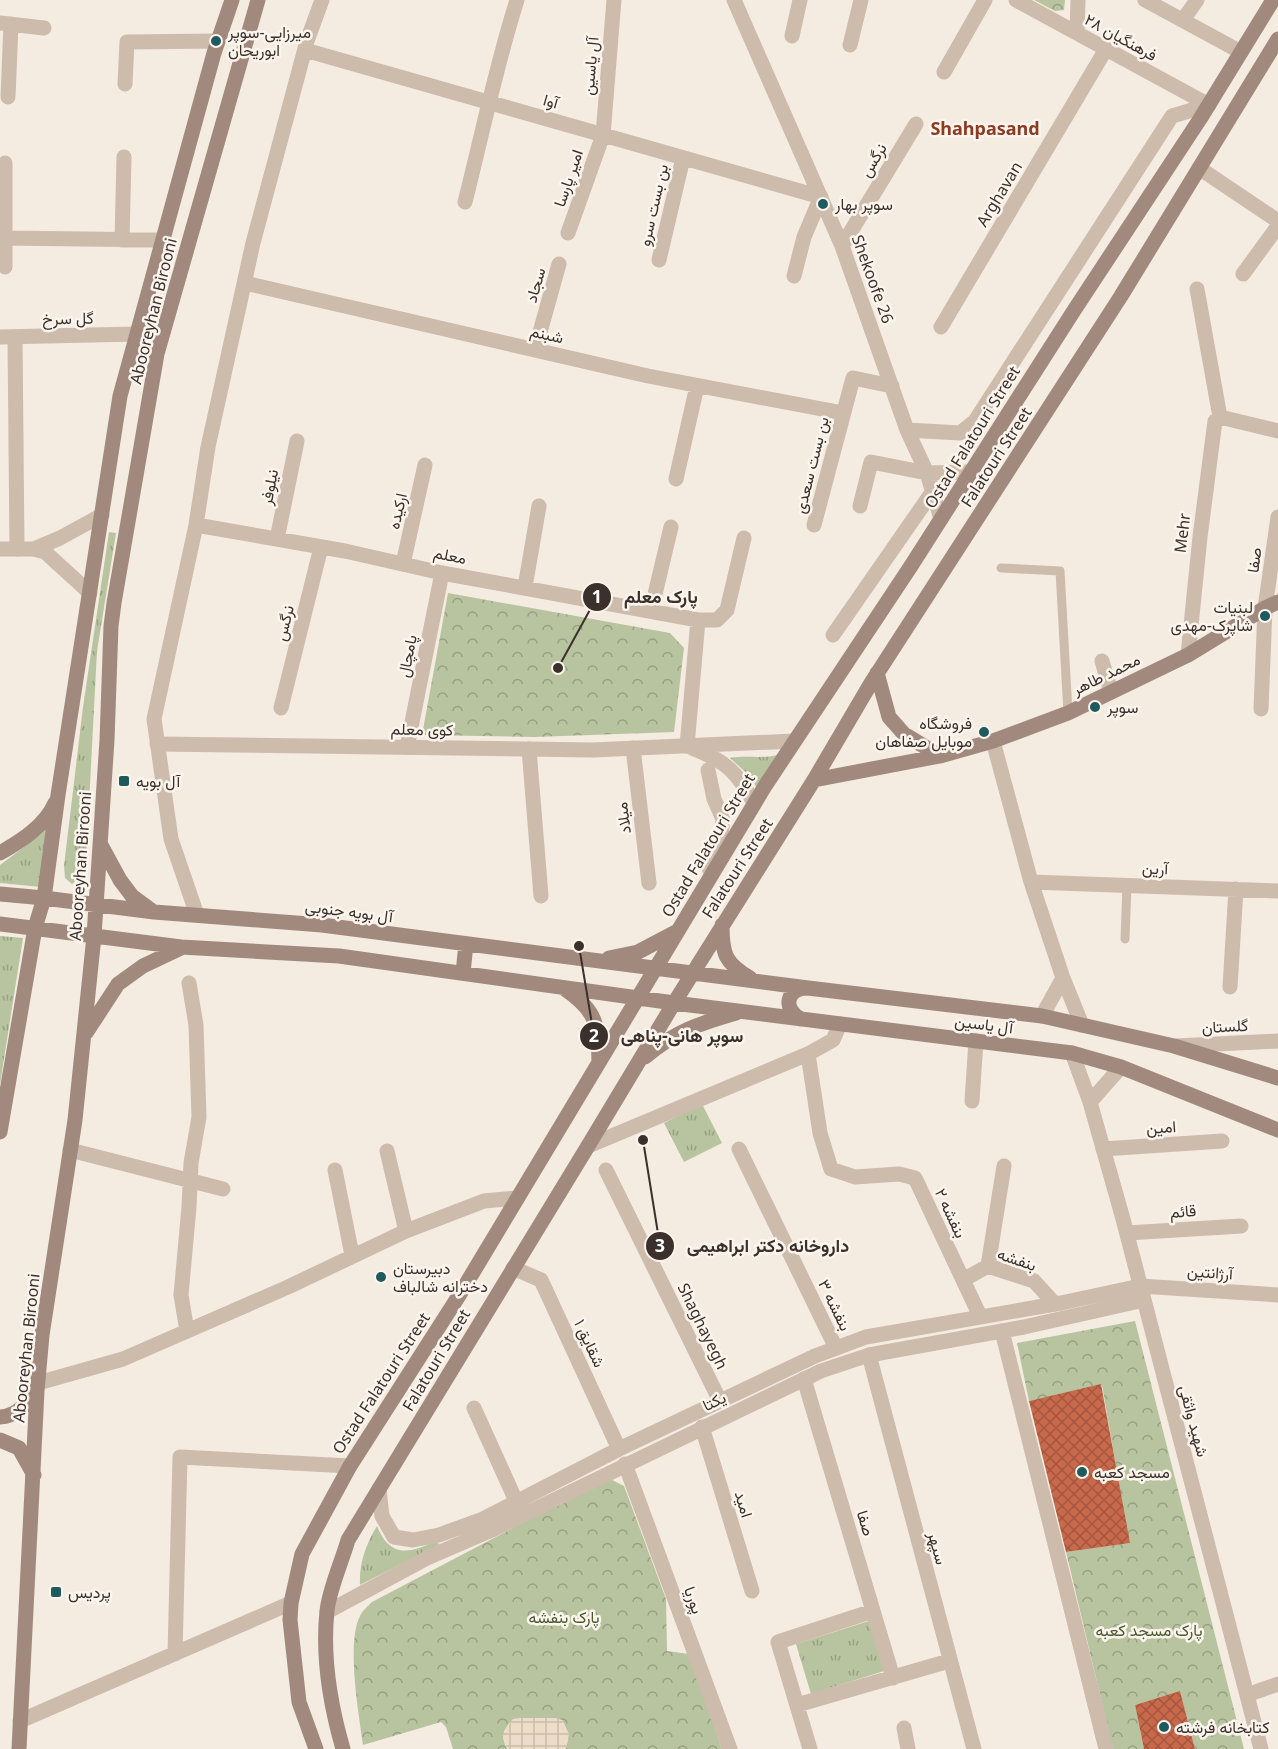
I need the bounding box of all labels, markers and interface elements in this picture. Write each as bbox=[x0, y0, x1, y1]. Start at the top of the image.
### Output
street label: فرهنگیان ۲۸ bbox=[1081, 8, 1161, 66]
place label: میرزایی-سوپر ابوریحان bbox=[227, 21, 311, 61]
marker: میرزایی-سوپر ابوریحان bbox=[209, 34, 223, 48]
street label: آل یاسین bbox=[576, 34, 604, 96]
street label: آوا bbox=[541, 88, 562, 114]
district label: Shahpasand bbox=[930, 116, 1040, 140]
street label: نرگس bbox=[854, 139, 892, 181]
street label: امیر پارسا bbox=[548, 146, 589, 210]
street label: Arghavan bbox=[971, 157, 1027, 231]
street label: بن بست سرو bbox=[633, 162, 673, 248]
place label: سوپر بهار bbox=[834, 193, 893, 216]
marker: سوپر بهار bbox=[816, 197, 830, 211]
street label: Shekoofe 26 bbox=[847, 232, 899, 326]
street label: Abooreyhan Birooni bbox=[124, 236, 182, 386]
street label: سجاد bbox=[520, 265, 550, 305]
street label: گل سرخ bbox=[42, 307, 94, 330]
street label: شبنم bbox=[528, 319, 566, 349]
street label: Ostad Falatouri Street bbox=[920, 362, 1024, 512]
street label: Falatouri Street bbox=[957, 403, 1035, 511]
street label: بن بست سعدی bbox=[788, 414, 834, 516]
street label: نیلوفر bbox=[255, 467, 283, 508]
street label: ارکیده bbox=[382, 491, 412, 531]
street label: Mehr bbox=[1169, 511, 1195, 554]
street label: معلم bbox=[432, 541, 468, 569]
street label: صفا bbox=[1241, 546, 1267, 574]
callout: پارک معلم bbox=[582, 579, 710, 615]
text: 1 bbox=[592, 584, 602, 608]
text: پارک معلم bbox=[624, 584, 698, 609]
place label: لبنیات شاپرک-مهدی bbox=[1171, 596, 1253, 637]
street label: نرگس bbox=[269, 603, 299, 643]
marker: لبنیات شاپرک-مهدی bbox=[1258, 609, 1272, 623]
street label: پامچال bbox=[392, 633, 423, 679]
street label: محمد طاهر bbox=[1067, 648, 1144, 700]
place label: سوپر bbox=[1106, 696, 1138, 719]
marker: سوپر bbox=[1088, 700, 1102, 714]
place label: فروشگاه موبایل صفاهان bbox=[875, 712, 972, 752]
street label: کوی معلم bbox=[391, 717, 453, 741]
marker: فروشگاه موبایل صفاهان bbox=[977, 725, 991, 739]
place label: آل بویه bbox=[136, 770, 182, 792]
street label: Ostad Falatouri Street bbox=[657, 770, 759, 920]
marker: آل بویه bbox=[117, 774, 131, 788]
street label: Abooreyhan Birooni bbox=[64, 791, 96, 941]
street label: میلاد bbox=[610, 801, 636, 835]
street label: Falatouri Street bbox=[698, 814, 776, 922]
street label: آرین bbox=[1141, 857, 1170, 879]
street label: آل بویه جنوبی bbox=[304, 895, 395, 927]
street label: آل یاسین bbox=[953, 1009, 1016, 1039]
street label: گلستان bbox=[1201, 1014, 1249, 1038]
callout: سوپر هانی-پناهی bbox=[579, 1018, 756, 1054]
text: 2 bbox=[589, 1023, 599, 1047]
text: سوپر هانی-پناهی bbox=[621, 1023, 743, 1048]
street label: امین bbox=[1145, 1115, 1177, 1139]
street label: بنفشه ۲ bbox=[930, 1185, 972, 1241]
street label: قائم bbox=[1169, 1199, 1197, 1223]
callout: داروخانه دکتر ابراهیمی bbox=[645, 1228, 861, 1264]
text: 3 bbox=[655, 1233, 665, 1257]
text: داروخانه دکتر ابراهیمی bbox=[687, 1233, 849, 1257]
street label: بنفشه bbox=[995, 1242, 1039, 1276]
place label: دبیرستان دخترانه شالباف bbox=[393, 1257, 488, 1297]
street label: آرژانتین bbox=[1186, 1259, 1235, 1285]
marker: دبیرستان دخترانه شالباف bbox=[374, 1270, 388, 1284]
street label: Abooreyhan Birooni bbox=[7, 1272, 45, 1424]
street label: بنفشه ۳ bbox=[813, 1276, 857, 1334]
street label: Shaghayegh bbox=[673, 1279, 733, 1373]
street label: Falatouri Street bbox=[397, 1305, 475, 1415]
street label: Ostad Falatouri Street bbox=[327, 1308, 435, 1458]
street label: شقایق ۱ bbox=[569, 1315, 611, 1371]
street label: شهید واثقی bbox=[1174, 1383, 1214, 1459]
street label: یکتا bbox=[699, 1386, 729, 1416]
place label: مسجد کعبه bbox=[1094, 1461, 1170, 1483]
marker: مسجد کعبه bbox=[1075, 1465, 1089, 1479]
street label: امید bbox=[730, 1488, 758, 1520]
street label: صفا bbox=[852, 1508, 880, 1538]
street label: سپهر bbox=[922, 1528, 953, 1567]
place label: پردیس bbox=[68, 1581, 111, 1604]
street label: پوریا bbox=[678, 1583, 709, 1617]
marker: پردیس bbox=[49, 1585, 63, 1599]
park label: پارک بنفشه bbox=[528, 1606, 600, 1629]
park label: پارک مسجد کعبه bbox=[1095, 1619, 1203, 1642]
place label: کتابخانه فرشته bbox=[1176, 1716, 1270, 1738]
marker: کتابخانه فرشته bbox=[1157, 1720, 1171, 1734]

